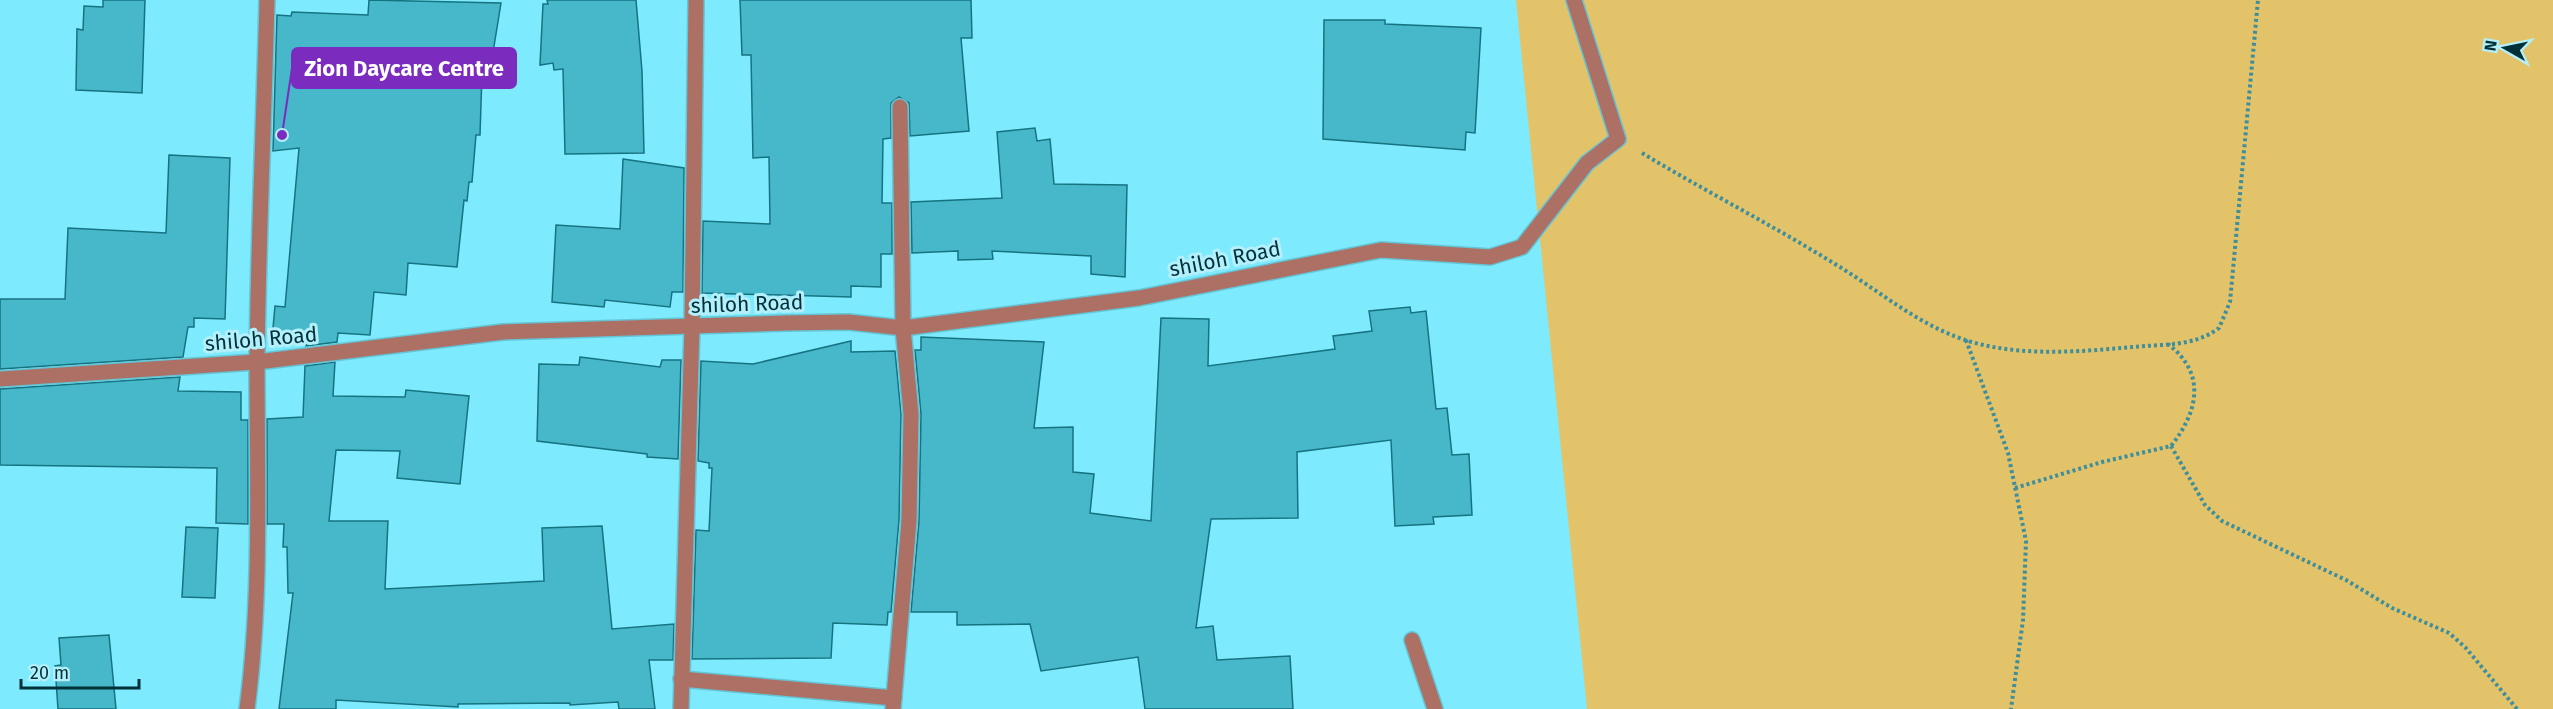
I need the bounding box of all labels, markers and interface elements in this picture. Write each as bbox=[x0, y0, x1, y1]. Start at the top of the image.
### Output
north arrow bbox=[2475, 18, 2535, 78]
text: N bbox=[2480, 39, 2501, 52]
callout: Zion Daycare Centre bbox=[292, 48, 516, 88]
text: Zion Daycare Centre bbox=[304, 55, 504, 82]
street label: shiloh Road bbox=[1167, 235, 1283, 283]
street label: shiloh Road bbox=[690, 289, 804, 319]
street label: shiloh Road bbox=[204, 321, 318, 357]
scale bar bbox=[21, 652, 140, 690]
text: 20 m bbox=[30, 662, 69, 684]

